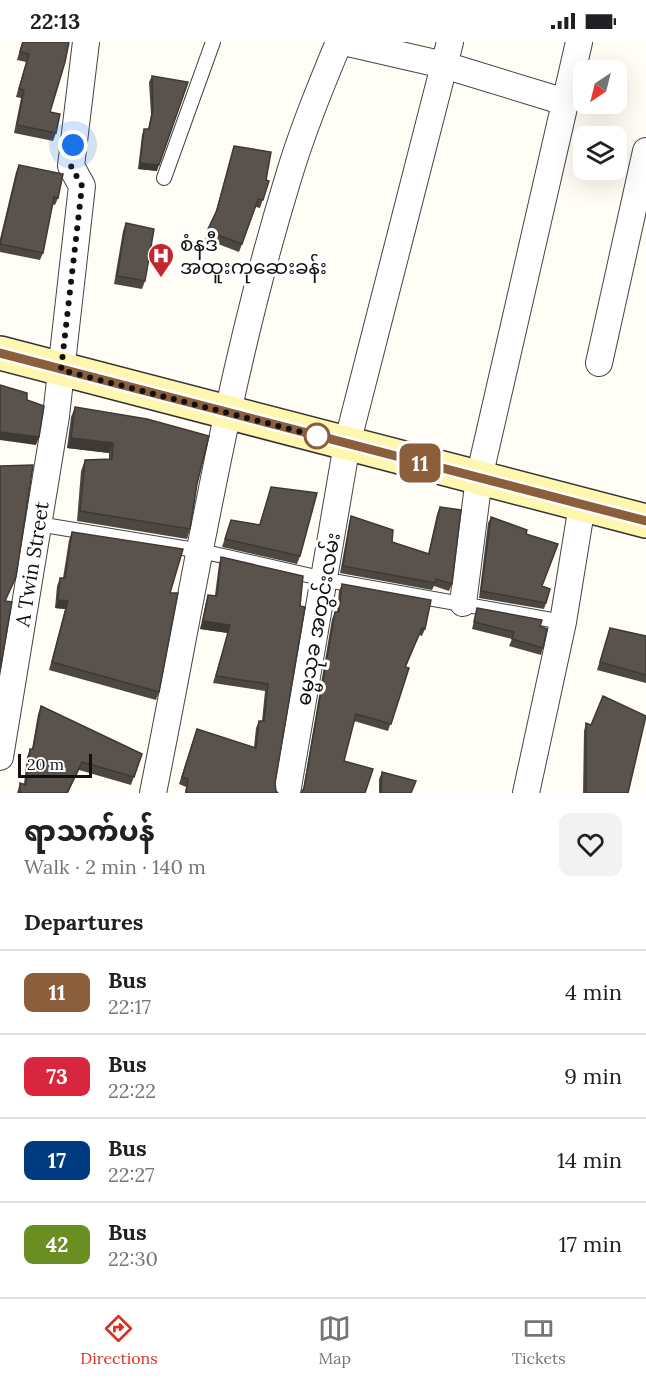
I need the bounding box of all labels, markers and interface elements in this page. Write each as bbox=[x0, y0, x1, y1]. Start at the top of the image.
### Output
text: 22:13 bbox=[30, 7, 80, 35]
north arrow bbox=[573, 60, 627, 114]
map controls bbox=[573, 60, 627, 180]
button: layers bbox=[573, 126, 627, 180]
your location bbox=[58, 130, 88, 160]
place label: စံနဒီ အထူးကုဆေးခန်း bbox=[180, 230, 327, 284]
hospital icon: စံနဒီ အထူးကုဆေးခန်း bbox=[146, 241, 176, 279]
unlabelled marker bbox=[304, 423, 330, 449]
line badge: 11 bbox=[393, 444, 447, 482]
text: 11 bbox=[411, 450, 429, 477]
street label: A Twin Street bbox=[9, 499, 54, 629]
street label: ဓမ္မသုခ အတွင်းလမ်း bbox=[289, 530, 350, 708]
scale bar bbox=[18, 751, 92, 778]
text: 20 m bbox=[27, 754, 64, 774]
text: ရာသက်ပန် bbox=[24, 813, 155, 849]
button: heart bbox=[559, 813, 622, 876]
text: Walk · 2 min · 140 m bbox=[24, 854, 206, 879]
text: Departures bbox=[24, 908, 143, 936]
text: Bus bbox=[108, 966, 147, 994]
text: 4 min bbox=[565, 978, 622, 1006]
text: 11 bbox=[48, 979, 66, 1006]
text: 22:17 bbox=[108, 994, 151, 1019]
text: Bus bbox=[108, 1050, 147, 1078]
text: 9 min bbox=[564, 1062, 622, 1090]
text: 73 bbox=[46, 1063, 68, 1090]
text: 22:22 bbox=[108, 1078, 156, 1103]
text: Bus bbox=[108, 1134, 147, 1162]
text: 14 min bbox=[557, 1146, 622, 1174]
text: 17 bbox=[48, 1147, 66, 1174]
text: 22:27 bbox=[108, 1162, 154, 1187]
text: Bus bbox=[108, 1218, 147, 1246]
text: 17 min bbox=[559, 1230, 622, 1258]
text: 42 bbox=[46, 1231, 68, 1258]
text: 22:30 bbox=[108, 1246, 158, 1271]
tab: Directions bbox=[80, 1312, 158, 1368]
tab: Map bbox=[318, 1312, 351, 1368]
tab: Tickets bbox=[512, 1312, 566, 1368]

